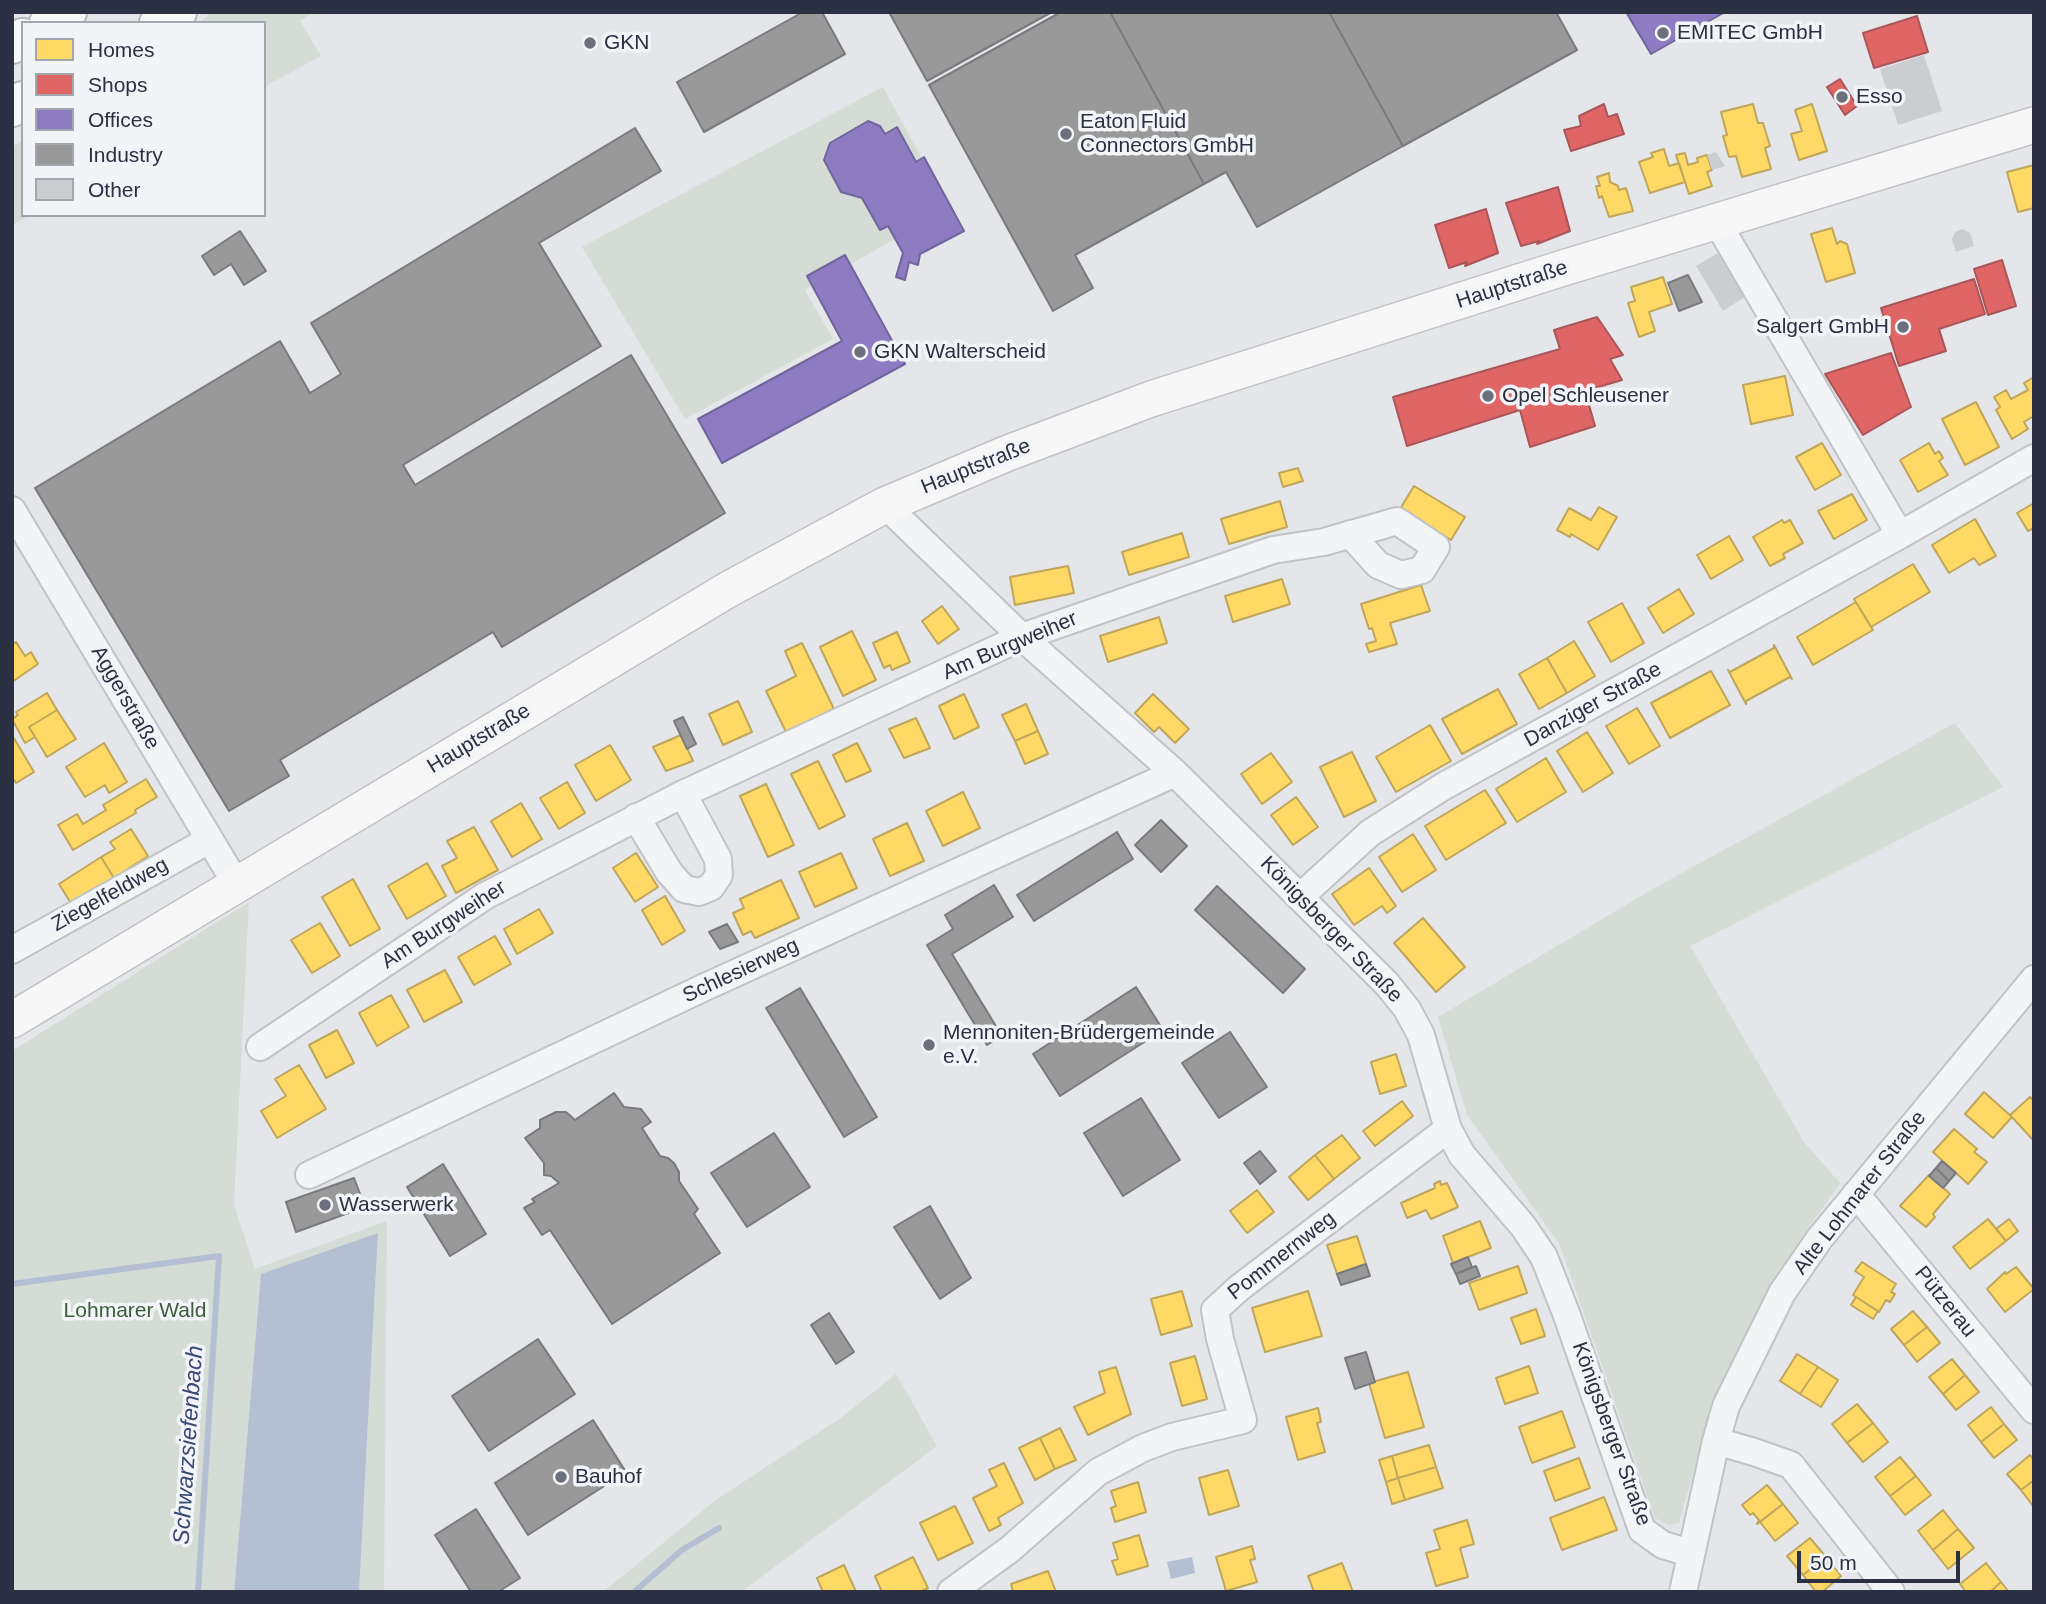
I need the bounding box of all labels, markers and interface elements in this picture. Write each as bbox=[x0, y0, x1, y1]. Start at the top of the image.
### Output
place label: EMITEC GmbH bbox=[1677, 20, 1823, 46]
legend bbox=[21, 21, 266, 217]
marker: EMITEC GmbH bbox=[1655, 25, 1671, 41]
place label: GKN bbox=[604, 30, 650, 56]
marker: GKN bbox=[582, 35, 598, 51]
text: Homes bbox=[88, 38, 155, 61]
text: Shops bbox=[88, 73, 148, 96]
place label: Esso bbox=[1856, 84, 1903, 110]
marker: Esso bbox=[1834, 89, 1850, 105]
text: Offices bbox=[88, 108, 153, 131]
place label: Eaton Fluid Connectors GmbH bbox=[1080, 109, 1254, 159]
marker: Eaton Fluid Connectors GmbH bbox=[1058, 126, 1074, 142]
text: Industry bbox=[88, 143, 163, 166]
text: Other bbox=[88, 178, 141, 201]
street label: Hauptstraße bbox=[1453, 255, 1571, 315]
place label: Salgert GmbH bbox=[1756, 314, 1889, 340]
marker: Salgert GmbH bbox=[1895, 319, 1911, 335]
place label: GKN Walterscheid bbox=[874, 339, 1046, 365]
marker: GKN Walterscheid bbox=[852, 344, 868, 360]
place label: Opel Schleusener bbox=[1502, 383, 1669, 409]
marker: Opel Schleusener bbox=[1480, 388, 1496, 404]
street label: Hauptstraße bbox=[918, 434, 1034, 500]
street label: Am Burgweiher bbox=[939, 606, 1081, 686]
street label: Aggerstraße bbox=[85, 642, 165, 754]
street label: Danziger Straße bbox=[1520, 657, 1666, 753]
street label: Hauptstraße bbox=[423, 698, 535, 780]
street label: Königsberger Straße bbox=[1255, 852, 1407, 1008]
street label: Ziegelfeldweg bbox=[47, 853, 173, 937]
street label: Am Burgweiher bbox=[377, 875, 511, 975]
street label: Schlesierweg bbox=[679, 933, 803, 1009]
place label: Mennoniten-Brüdergemeinde e.V. bbox=[943, 1020, 1215, 1070]
marker: Mennoniten-Brüdergemeinde e.V. bbox=[921, 1037, 937, 1053]
street label: Alte Lohmarer Straße bbox=[1788, 1106, 1932, 1280]
place label: Wasserwerk bbox=[339, 1192, 454, 1218]
marker: Wasserwerk bbox=[317, 1197, 333, 1213]
street label: Pommernweg bbox=[1223, 1206, 1341, 1306]
street label: Pützerau bbox=[1909, 1261, 1981, 1343]
park label: Lohmarer Wald bbox=[64, 1298, 206, 1324]
street label: Königsberger Straße bbox=[1566, 1339, 1656, 1529]
water label: Schwarzsiefenbach bbox=[168, 1345, 210, 1545]
place label: Bauhof bbox=[575, 1464, 642, 1490]
marker: Bauhof bbox=[553, 1469, 569, 1485]
scale bar bbox=[1801, 1538, 1964, 1582]
text: 50 m bbox=[1810, 1551, 1857, 1574]

